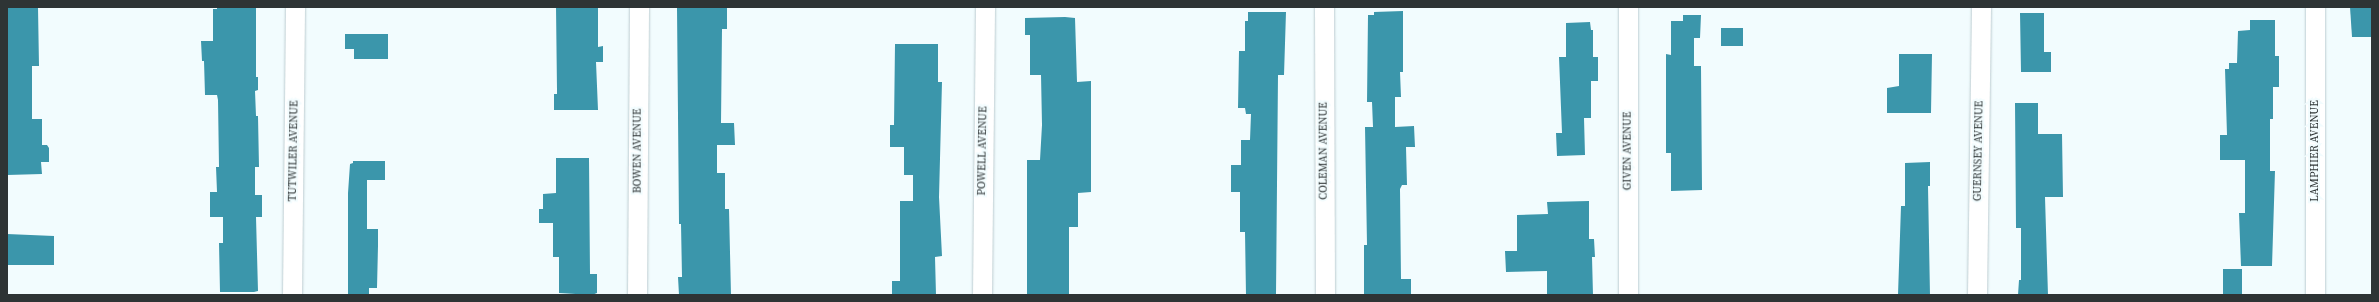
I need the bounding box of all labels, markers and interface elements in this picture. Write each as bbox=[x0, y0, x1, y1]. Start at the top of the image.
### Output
street label: TUTWILER AVENUE bbox=[287, 100, 301, 202]
street label: GUERNSEY AVENUE bbox=[1972, 100, 1986, 202]
street label: LAMPHIER AVENUE bbox=[2308, 100, 2322, 202]
street label: COLEMAN AVENUE bbox=[1317, 102, 1331, 200]
street label: POWELL AVENUE bbox=[976, 106, 990, 196]
street label: BOWEN AVENUE bbox=[631, 109, 645, 193]
street label: GIVEN AVENUE bbox=[1621, 112, 1635, 190]

